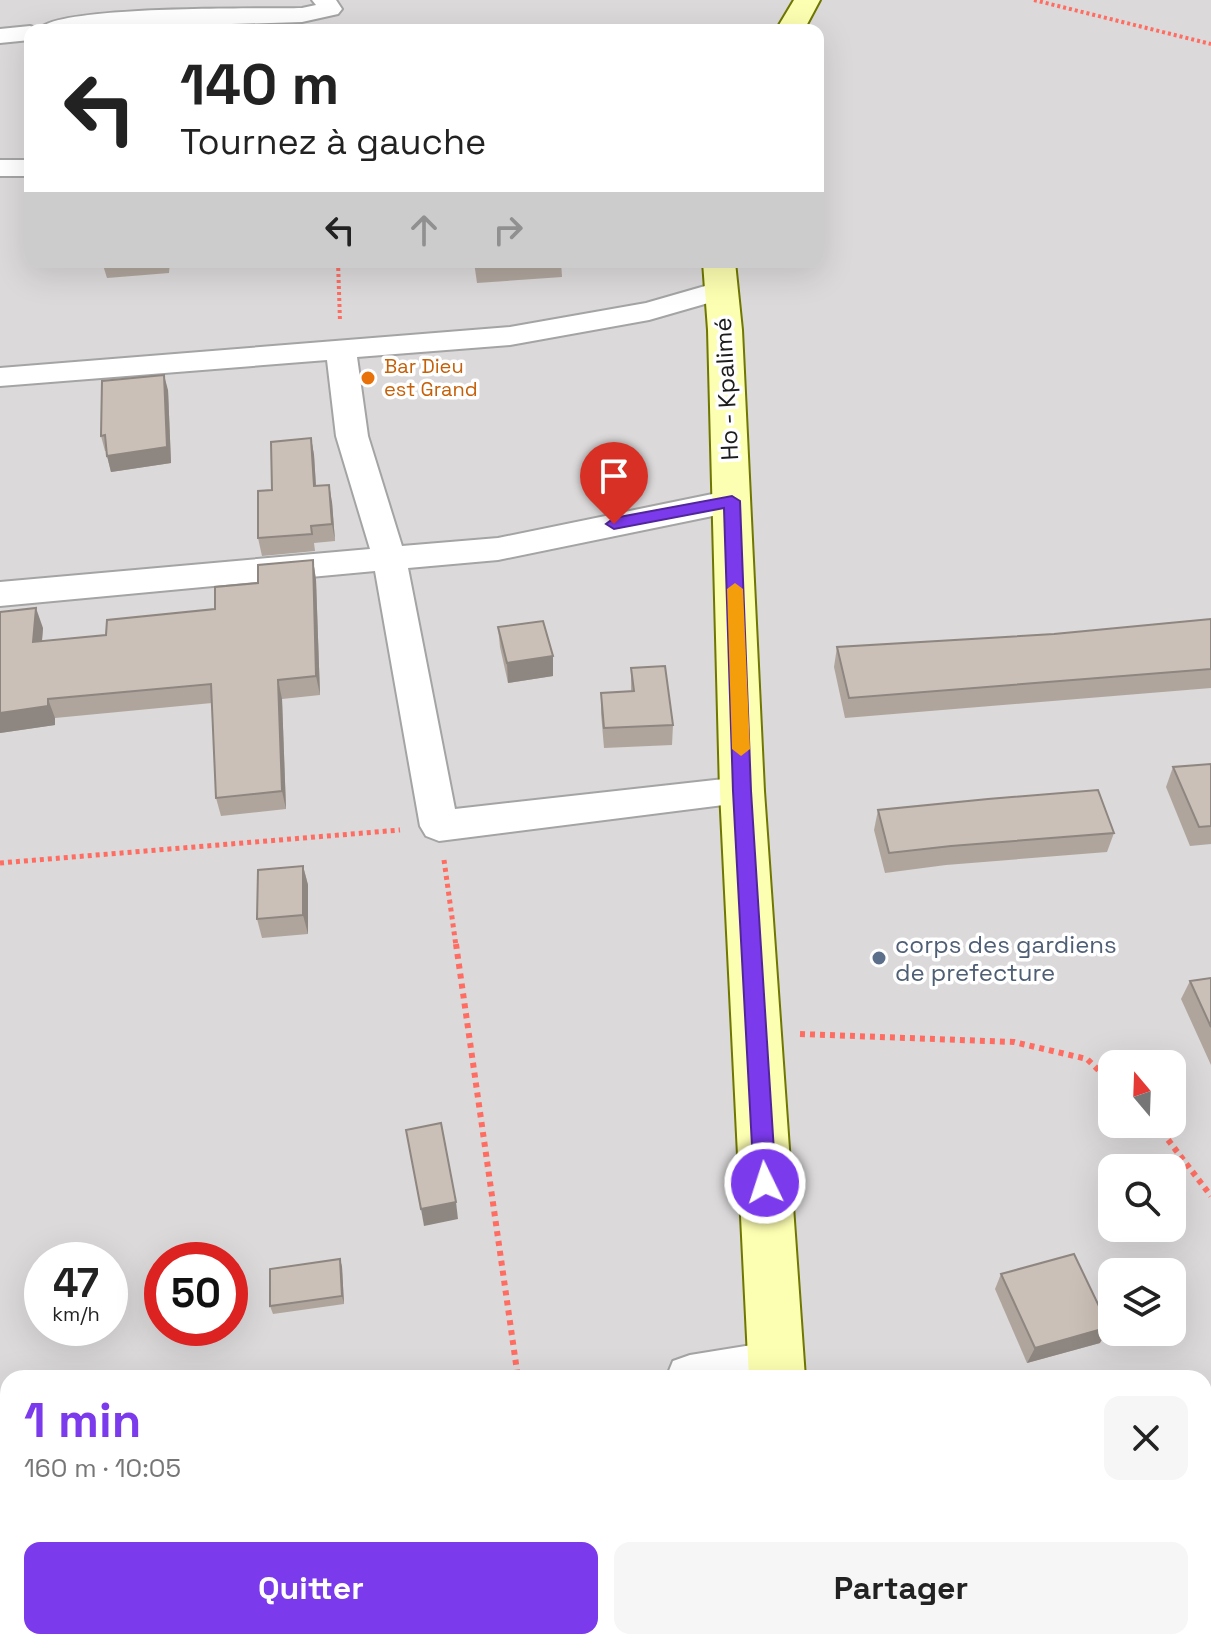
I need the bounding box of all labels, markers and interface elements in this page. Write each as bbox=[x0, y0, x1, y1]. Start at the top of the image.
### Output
text: 140 m bbox=[180, 49, 339, 120]
icon: left bbox=[48, 56, 152, 160]
text: Tournez à gauche bbox=[180, 119, 486, 165]
icon: left bbox=[318, 208, 362, 252]
icon: ahead bbox=[402, 208, 446, 252]
icon: right bbox=[486, 208, 530, 252]
street label: Ho - Kpalimé bbox=[707, 317, 745, 461]
place label: Bar Dieu est Grand bbox=[384, 353, 478, 402]
marker: Bar Dieu est Grand bbox=[359, 369, 377, 387]
pin bbox=[580, 442, 648, 524]
icon: arrive bbox=[592, 454, 636, 498]
place label: corps des gardiens de prefecture bbox=[895, 929, 1117, 988]
marker: corps des gardiens de prefecture bbox=[870, 949, 888, 967]
north arrow bbox=[1098, 1050, 1186, 1138]
map controls bbox=[1098, 1050, 1186, 1346]
position arrow bbox=[723, 1141, 807, 1225]
button: search bbox=[1098, 1154, 1186, 1242]
speed limit sign: 50 bbox=[144, 1242, 248, 1346]
text: 47 bbox=[53, 1258, 99, 1309]
button: layers bbox=[1098, 1258, 1186, 1346]
text: km/h bbox=[52, 1301, 100, 1327]
text: 1 min bbox=[24, 1390, 141, 1451]
button: close bbox=[1104, 1396, 1188, 1480]
text: 160 m · 10:05 bbox=[24, 1451, 181, 1485]
button: Quitter bbox=[24, 1542, 598, 1634]
button: Partager bbox=[614, 1542, 1188, 1634]

